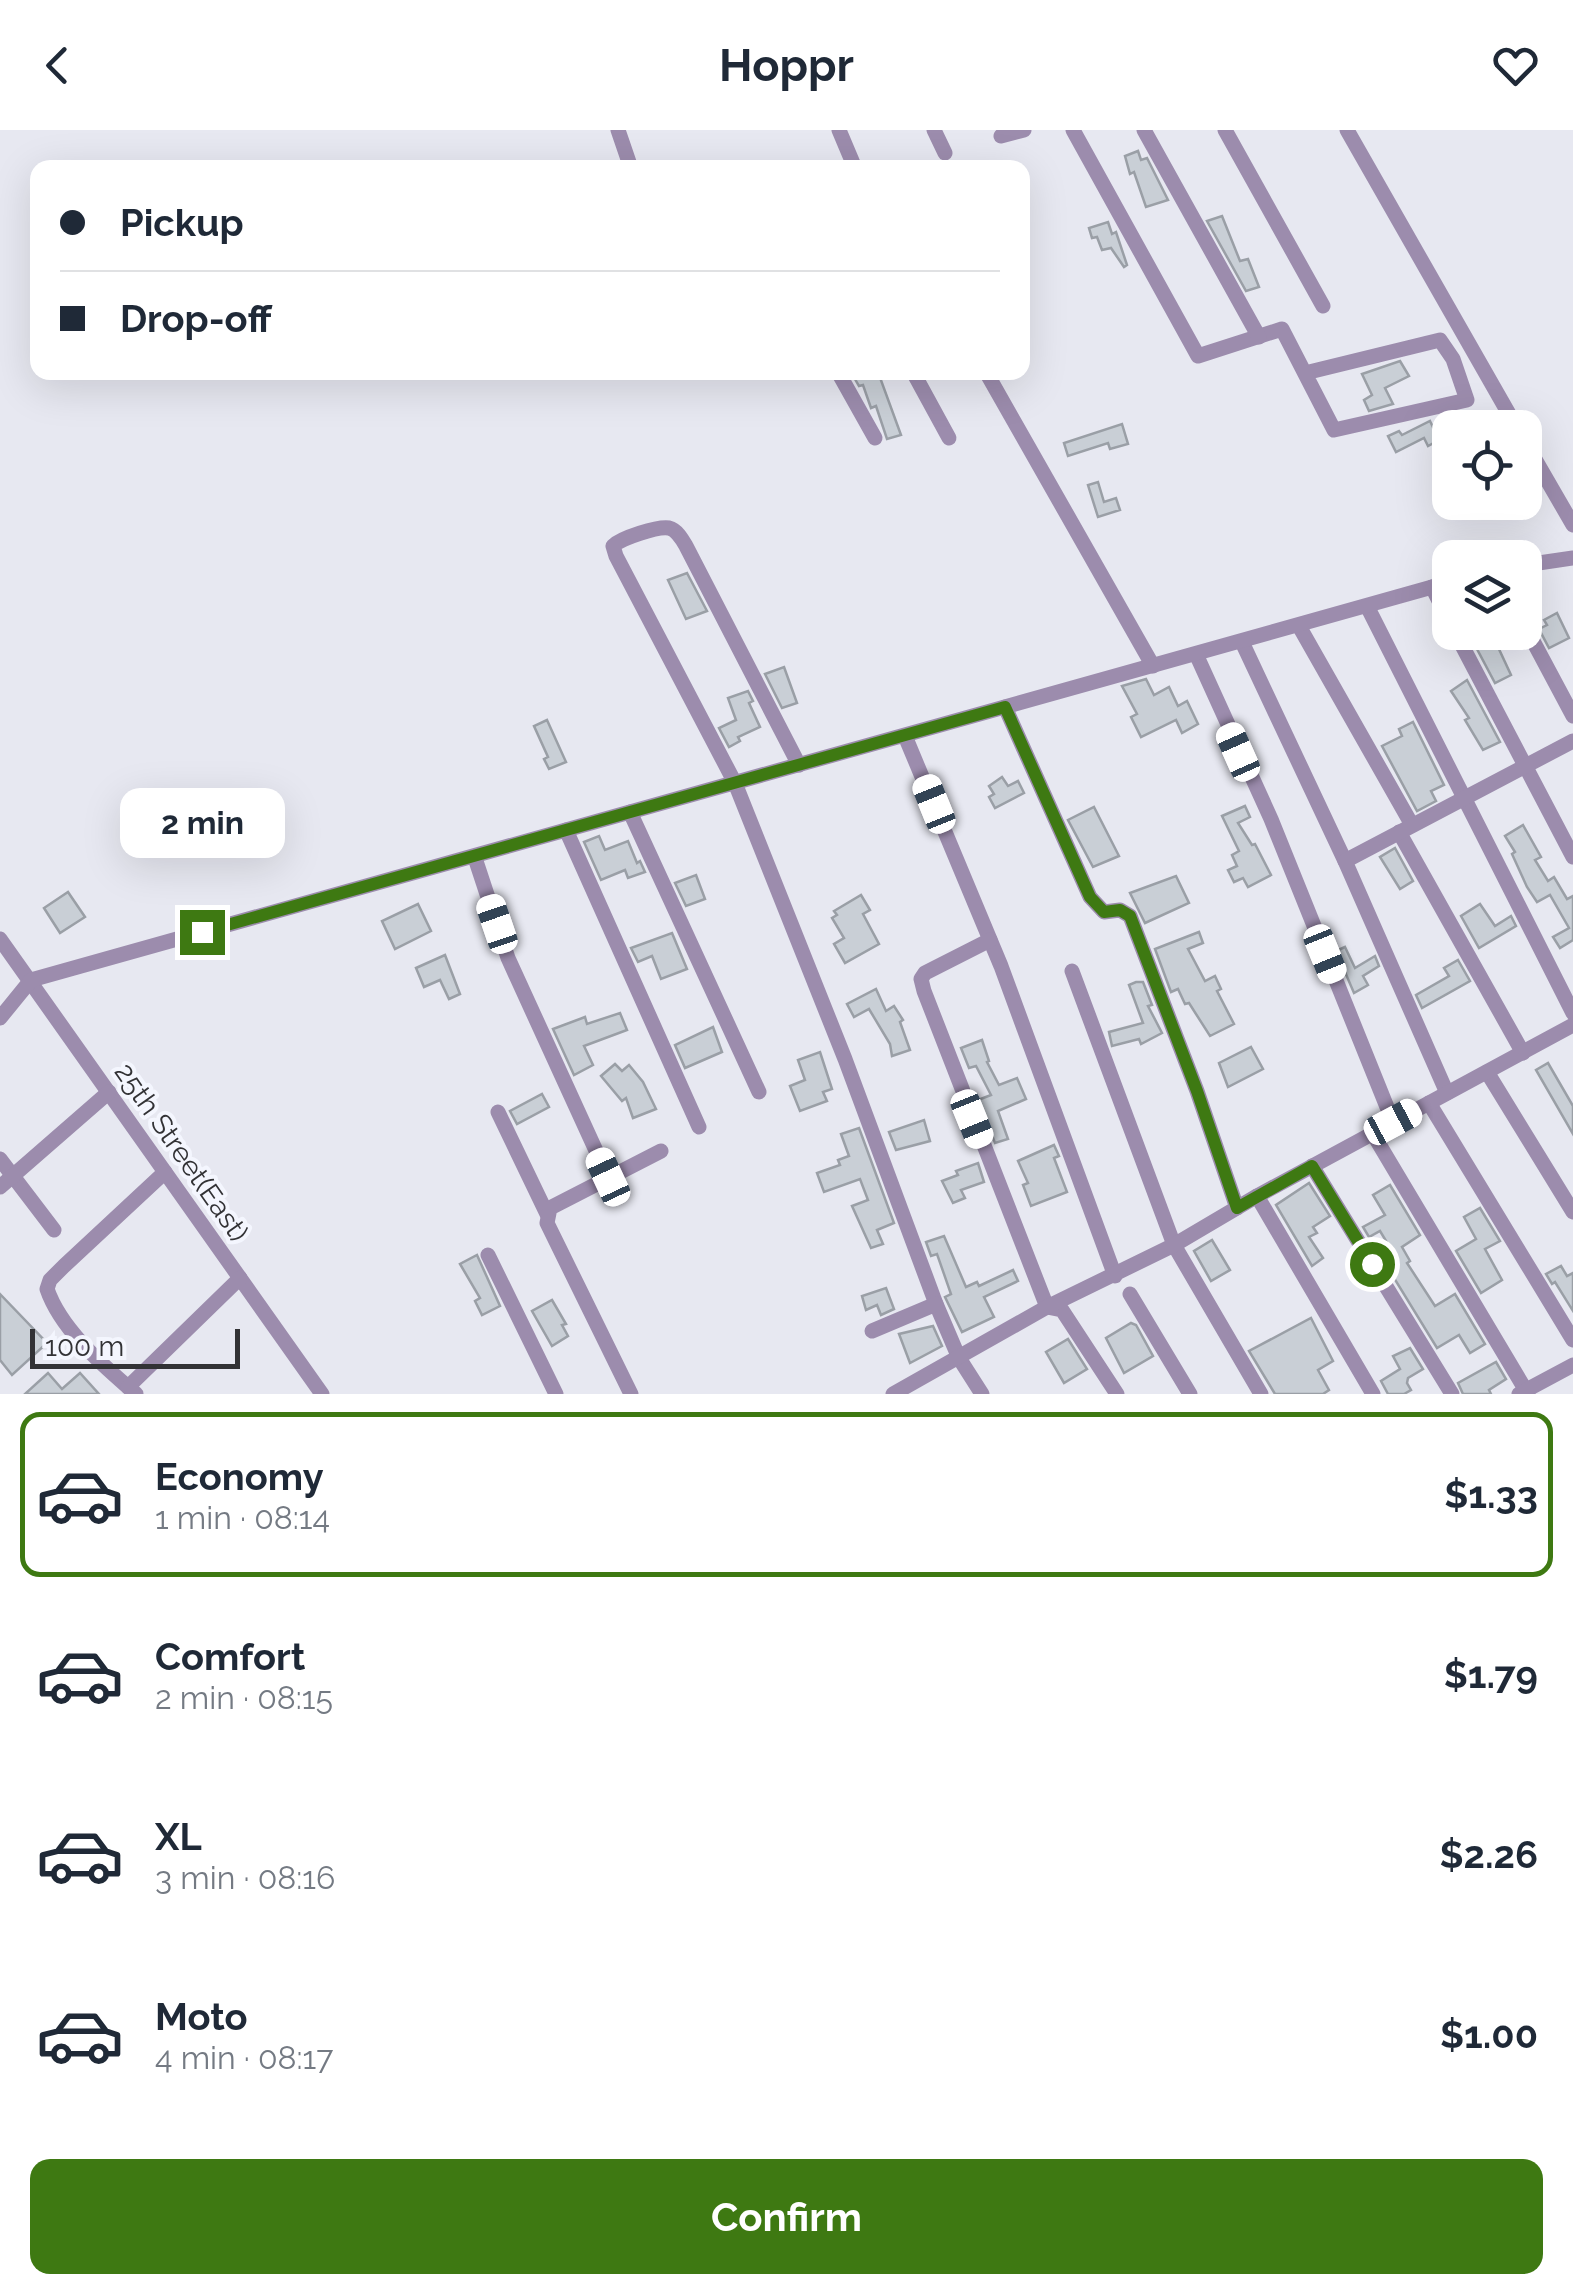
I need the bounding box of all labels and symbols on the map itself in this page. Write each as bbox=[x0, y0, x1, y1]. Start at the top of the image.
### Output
car bbox=[1212, 718, 1264, 786]
car bbox=[909, 771, 959, 837]
callout: 2 min bbox=[120, 787, 284, 857]
car bbox=[473, 891, 521, 957]
route end bbox=[180, 910, 225, 955]
car bbox=[1300, 921, 1350, 987]
street label: 25th Street(East) bbox=[108, 1057, 255, 1248]
car bbox=[947, 1086, 997, 1152]
car bbox=[1359, 1095, 1427, 1149]
car bbox=[582, 1143, 634, 1211]
route start bbox=[1350, 1242, 1395, 1287]
scale bar bbox=[30, 1324, 240, 1368]

